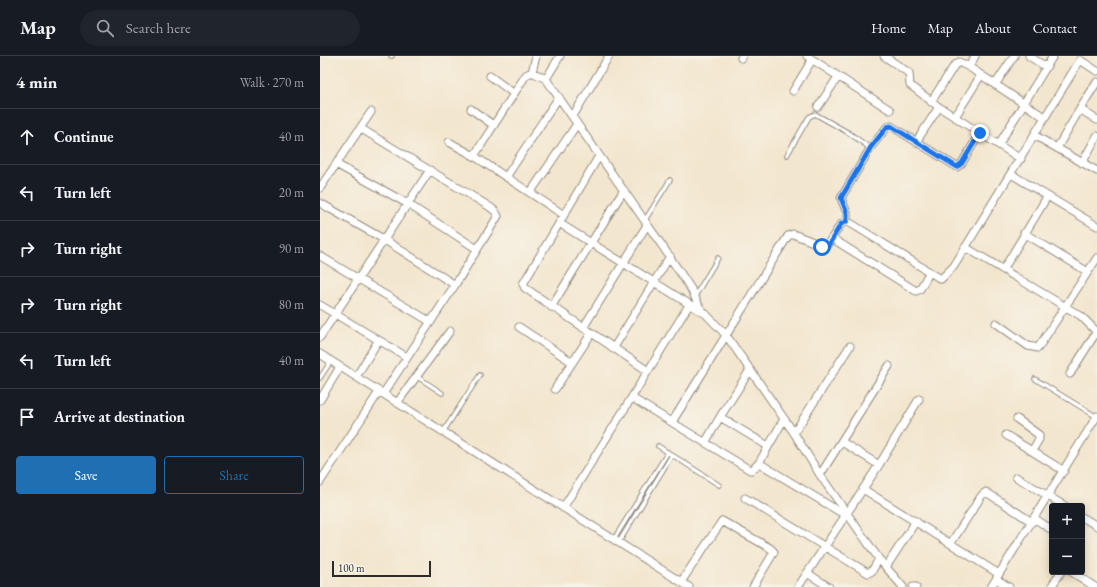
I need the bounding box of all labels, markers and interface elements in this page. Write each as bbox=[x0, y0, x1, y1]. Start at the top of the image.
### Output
search box bbox=[80, 10, 360, 46]
text: Map bbox=[20, 15, 56, 40]
icon: search bbox=[94, 17, 116, 39]
text: Search here bbox=[126, 18, 191, 37]
text: Home bbox=[871, 19, 906, 37]
text: Map bbox=[928, 19, 953, 37]
text: About bbox=[975, 19, 1011, 37]
text: Contact bbox=[1033, 19, 1077, 37]
text: 4 min bbox=[16, 71, 57, 93]
text: Walk · 270 m bbox=[240, 74, 304, 91]
route end bbox=[971, 124, 989, 142]
icon: ahead bbox=[16, 126, 38, 148]
text: Continue bbox=[54, 127, 114, 146]
text: 40 m bbox=[279, 128, 304, 145]
icon: left bbox=[16, 182, 38, 204]
text: Turn left bbox=[54, 183, 111, 202]
text: 20 m bbox=[279, 184, 304, 201]
icon: right bbox=[16, 238, 38, 260]
route start bbox=[813, 238, 831, 256]
text: Turn right bbox=[54, 239, 122, 258]
text: 90 m bbox=[279, 240, 304, 257]
icon: right bbox=[16, 294, 38, 316]
text: Turn right bbox=[54, 295, 122, 314]
text: 80 m bbox=[279, 296, 304, 313]
icon: left bbox=[16, 350, 38, 372]
text: Turn left bbox=[54, 351, 111, 370]
text: 40 m bbox=[279, 352, 304, 369]
icon: arrive bbox=[16, 406, 38, 428]
text: Arrive at destination bbox=[54, 407, 185, 426]
button: Save bbox=[16, 456, 156, 494]
button: Share bbox=[164, 456, 304, 494]
map controls bbox=[1049, 503, 1085, 575]
button: + bbox=[1049, 503, 1085, 539]
button: − bbox=[1049, 539, 1085, 575]
scale bar bbox=[332, 559, 431, 578]
text: 100 m bbox=[338, 561, 365, 575]

